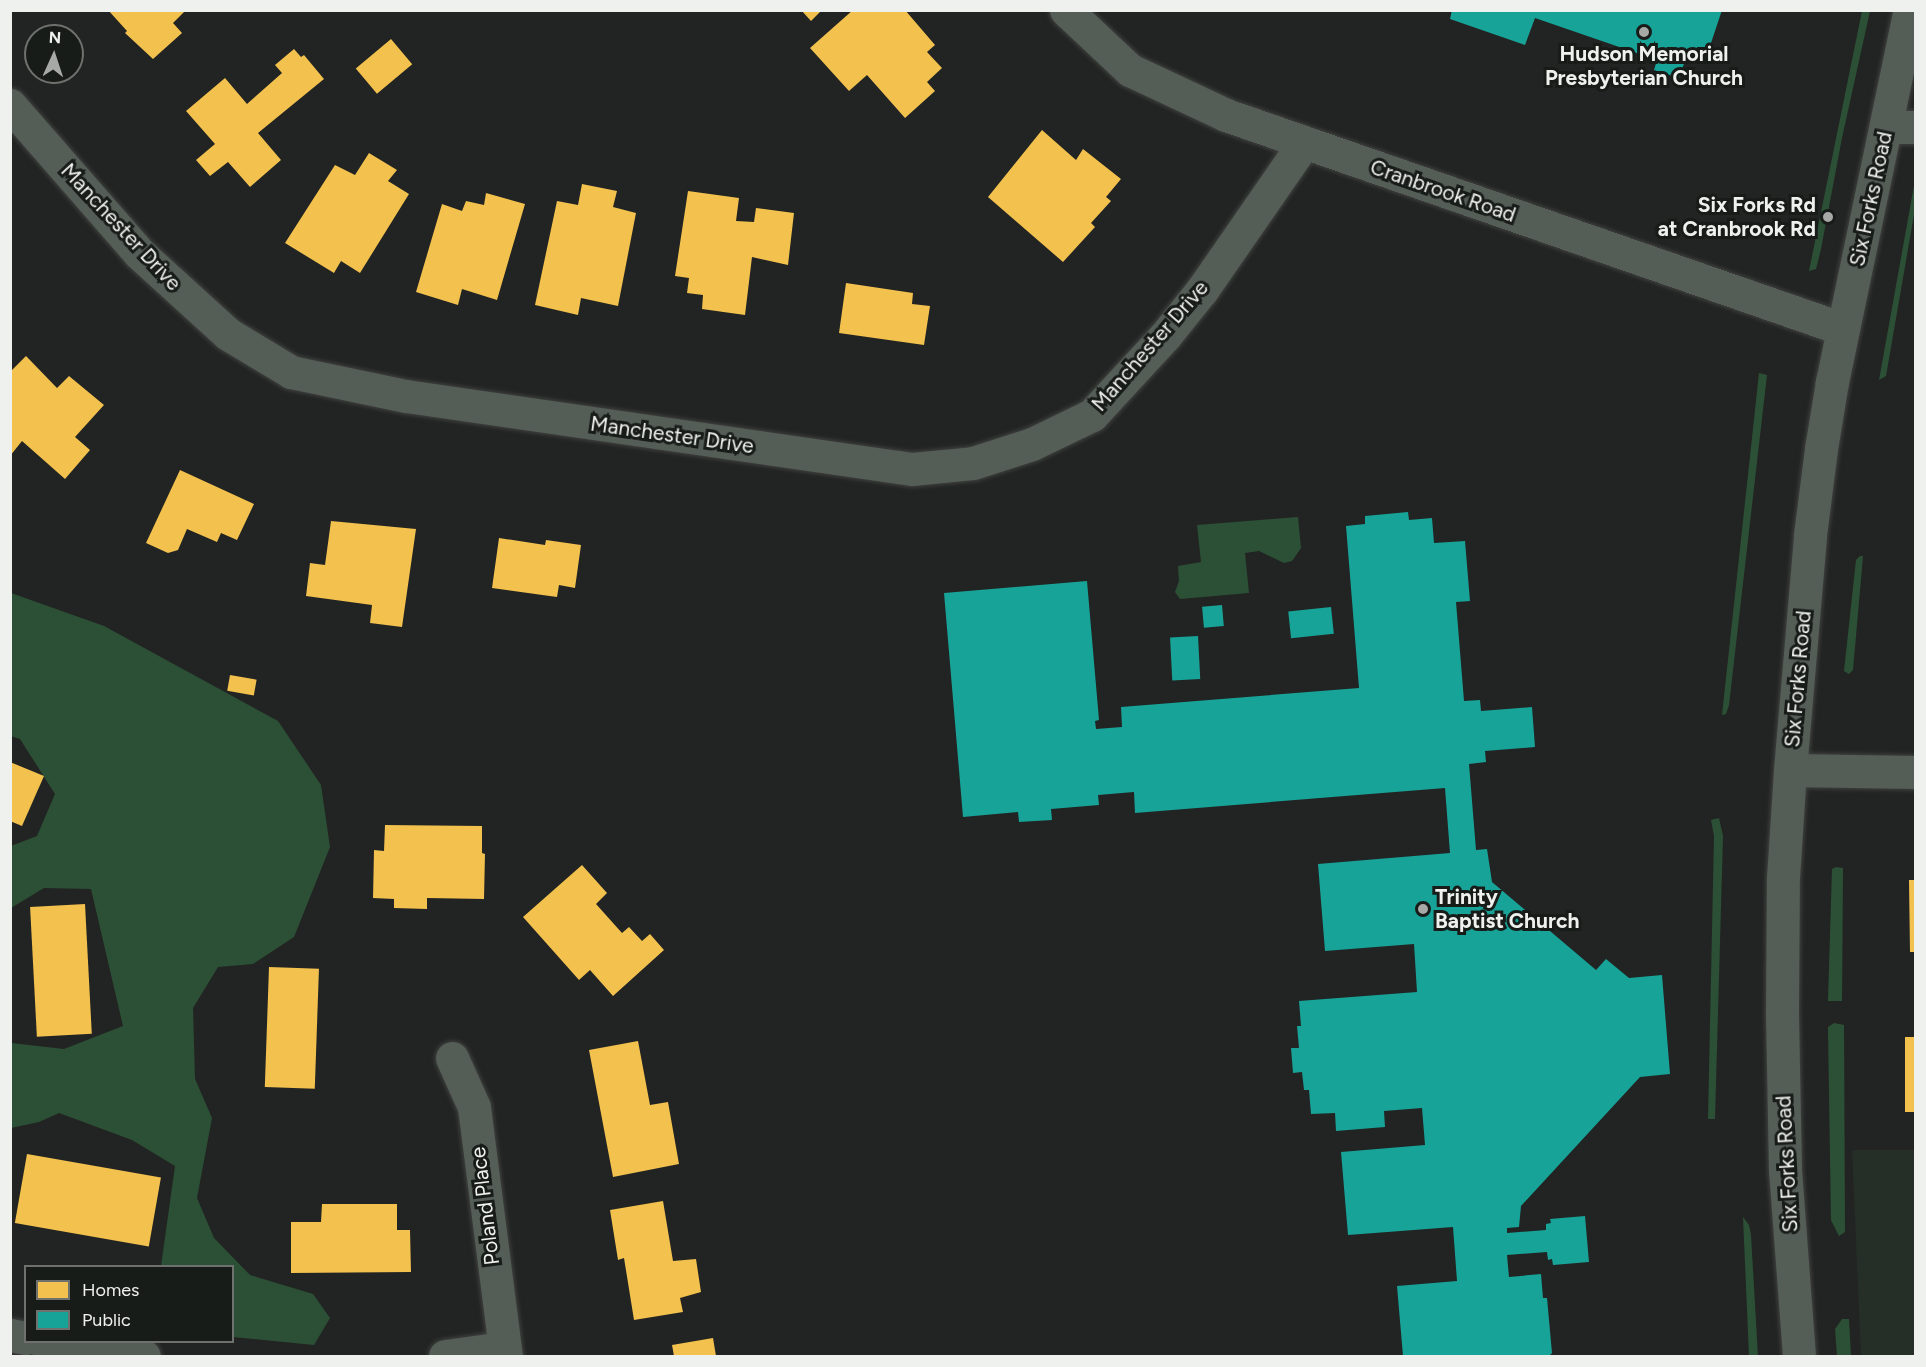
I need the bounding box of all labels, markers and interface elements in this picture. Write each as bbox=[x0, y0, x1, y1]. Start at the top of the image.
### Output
north arrow bbox=[24, 24, 84, 84]
marker: Hudson Memorial Presbyterian Church bbox=[1637, 25, 1651, 39]
text: N bbox=[48, 28, 62, 47]
place label: Hudson Memorial Presbyterian Church bbox=[1545, 41, 1743, 91]
street label: Six Forks Road bbox=[1844, 129, 1898, 269]
street label: Cranbrook Road bbox=[1367, 154, 1519, 228]
street label: Manchester Drive bbox=[56, 158, 186, 296]
place label: Six Forks Rd at Cranbrook Rd bbox=[1658, 192, 1816, 242]
marker: Six Forks Rd at Cranbrook Rd bbox=[1821, 210, 1835, 224]
street label: Manchester Drive bbox=[1086, 276, 1214, 416]
street label: Manchester Drive bbox=[589, 411, 755, 459]
street label: Six Forks Road bbox=[1779, 610, 1817, 748]
place label: Trinity Baptist Church bbox=[1435, 884, 1579, 934]
marker: Trinity Baptist Church bbox=[1416, 902, 1430, 916]
street label: Six Forks Road bbox=[1771, 1095, 1803, 1233]
street label: Poland Place bbox=[465, 1145, 505, 1267]
legend bbox=[24, 1265, 234, 1343]
text: Homes bbox=[82, 1279, 140, 1301]
text: Public bbox=[82, 1309, 131, 1331]

